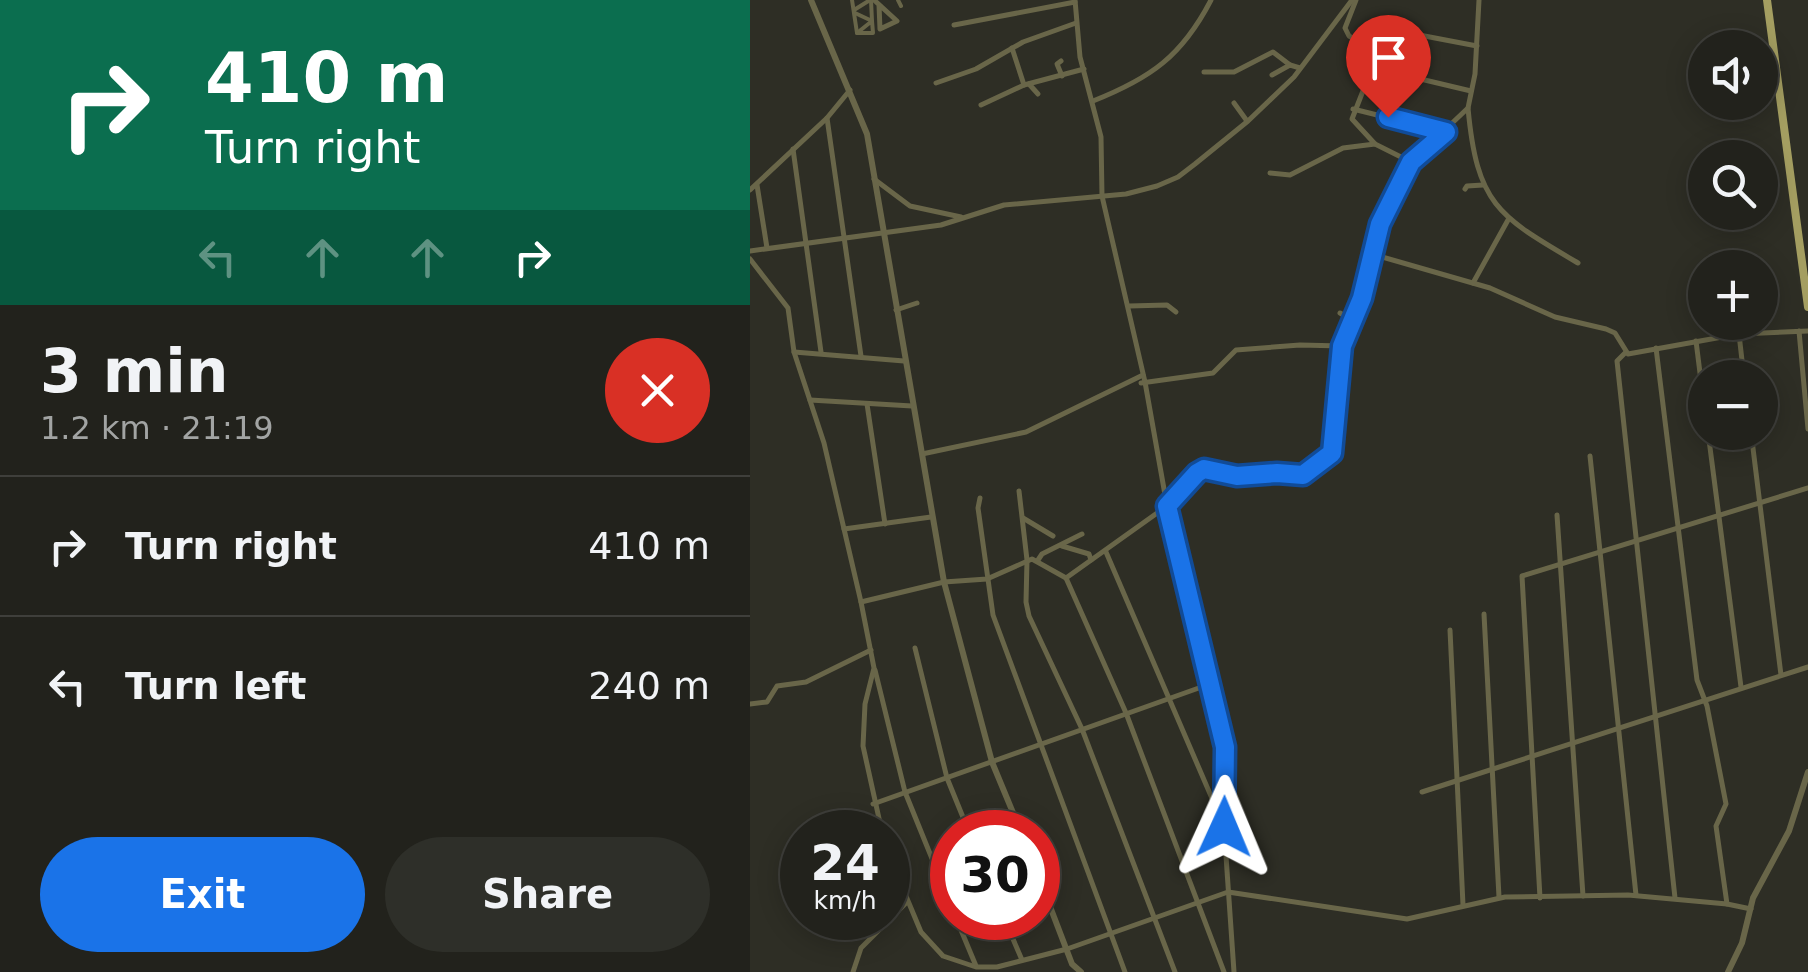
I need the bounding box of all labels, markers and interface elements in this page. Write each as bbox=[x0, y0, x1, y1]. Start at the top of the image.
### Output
pin bbox=[1346, 15, 1431, 118]
icon: arrive bbox=[1361, 30, 1416, 85]
map controls bbox=[1688, 30, 1778, 450]
button: sound bbox=[1688, 30, 1778, 120]
text: 410 m bbox=[205, 37, 448, 119]
icon: right bbox=[40, 40, 170, 170]
text: Turn right bbox=[205, 121, 420, 174]
button: search bbox=[1688, 140, 1778, 230]
icon: left bbox=[190, 230, 245, 285]
icon: ahead bbox=[295, 230, 350, 285]
icon: ahead bbox=[400, 230, 455, 285]
icon: right bbox=[505, 230, 560, 285]
button: + bbox=[1688, 250, 1778, 340]
text: 3 min bbox=[40, 336, 228, 406]
button: close bbox=[605, 338, 710, 443]
button: − bbox=[1688, 360, 1778, 450]
text: 1.2 km · 21:19 bbox=[40, 409, 274, 447]
icon: right bbox=[40, 519, 95, 574]
text: Turn right bbox=[125, 524, 337, 568]
text: 410 m bbox=[588, 524, 710, 568]
icon: left bbox=[40, 659, 95, 714]
text: Turn left bbox=[125, 664, 306, 708]
text: 240 m bbox=[588, 664, 710, 708]
position arrow bbox=[1172, 775, 1276, 879]
speed limit sign: 30 bbox=[930, 810, 1060, 940]
text: 24 bbox=[810, 834, 880, 892]
button: Exit bbox=[40, 837, 365, 952]
button: Share bbox=[385, 837, 710, 952]
text: km/h bbox=[813, 886, 877, 915]

